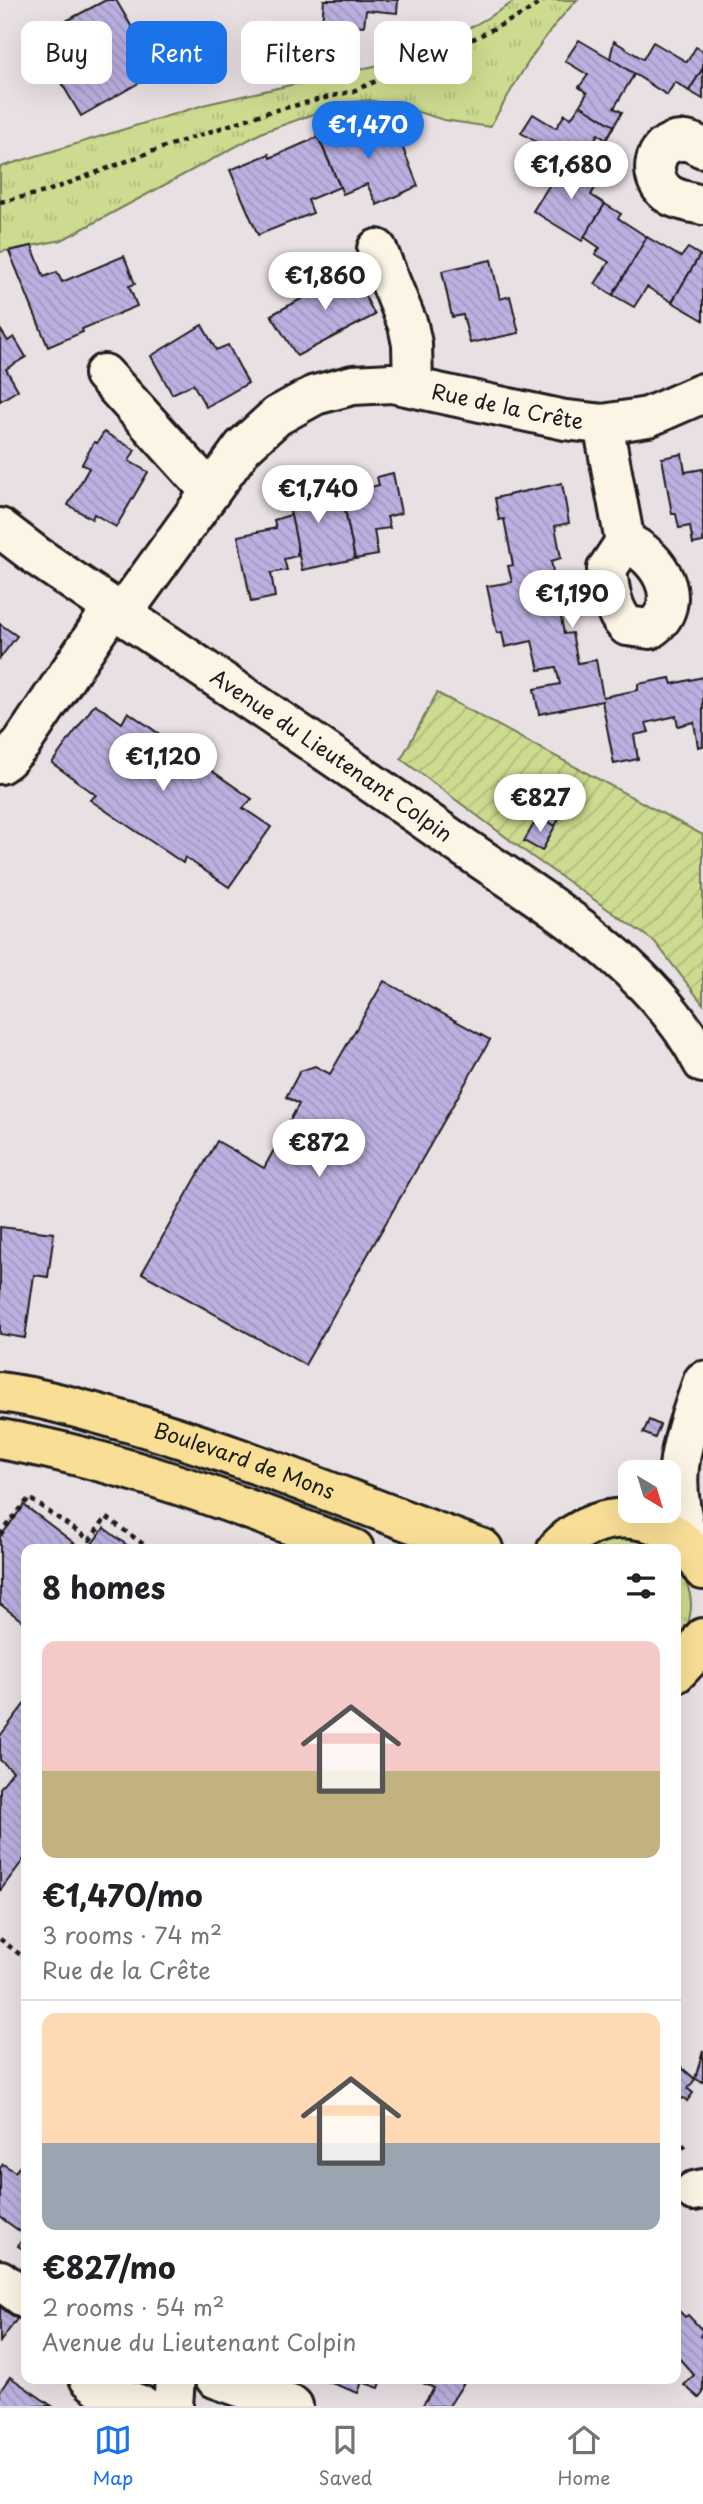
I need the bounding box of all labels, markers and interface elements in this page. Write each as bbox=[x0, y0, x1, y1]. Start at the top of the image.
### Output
chip: Buy bbox=[21, 21, 112, 84]
chip: Rent bbox=[126, 21, 227, 84]
chip: Filters bbox=[241, 21, 360, 84]
chip: New bbox=[374, 21, 472, 84]
pin: €1,470 bbox=[311, 102, 425, 161]
text: €1,470 bbox=[328, 106, 408, 141]
pin: €1,680 bbox=[514, 142, 628, 201]
text: €1,680 bbox=[530, 146, 612, 181]
pin: €1,860 bbox=[268, 252, 382, 312]
text: €1,860 bbox=[284, 257, 366, 292]
street label: Rue de la Crête bbox=[429, 374, 585, 436]
pin: €1,740 bbox=[261, 466, 375, 525]
text: €1,740 bbox=[278, 470, 358, 505]
pin: €1,190 bbox=[515, 570, 629, 630]
text: €1,190 bbox=[535, 575, 609, 610]
street label: Avenue du Lieutenant Colpin bbox=[205, 660, 460, 849]
pin: €1,120 bbox=[106, 734, 220, 793]
text: €1,120 bbox=[125, 738, 201, 773]
pin: €827 bbox=[499, 774, 581, 834]
text: €827 bbox=[510, 779, 570, 814]
pin: €872 bbox=[278, 1120, 360, 1179]
text: €872 bbox=[288, 1124, 350, 1159]
street label: Boulevard de Mons bbox=[150, 1413, 340, 1506]
north arrow bbox=[618, 1460, 681, 1522]
map controls bbox=[618, 1460, 681, 1523]
text: 8 homes bbox=[42, 1564, 165, 1609]
icon: filters bbox=[622, 1567, 660, 1605]
icon: home bbox=[288, 1686, 414, 1812]
text: €1,470/mo bbox=[42, 1872, 203, 1917]
text: 3 rooms · 74 m² bbox=[42, 1917, 222, 1952]
text: Rue de la Crête bbox=[42, 1952, 211, 1987]
icon: home bbox=[288, 2058, 414, 2184]
text: €827/mo bbox=[42, 2244, 176, 2289]
text: 2 rooms · 54 m² bbox=[42, 2289, 225, 2324]
text: Avenue du Lieutenant Colpin bbox=[42, 2324, 356, 2359]
tab: Map bbox=[93, 2421, 133, 2491]
tab: Saved bbox=[318, 2421, 372, 2491]
tab: Home bbox=[558, 2421, 610, 2491]

